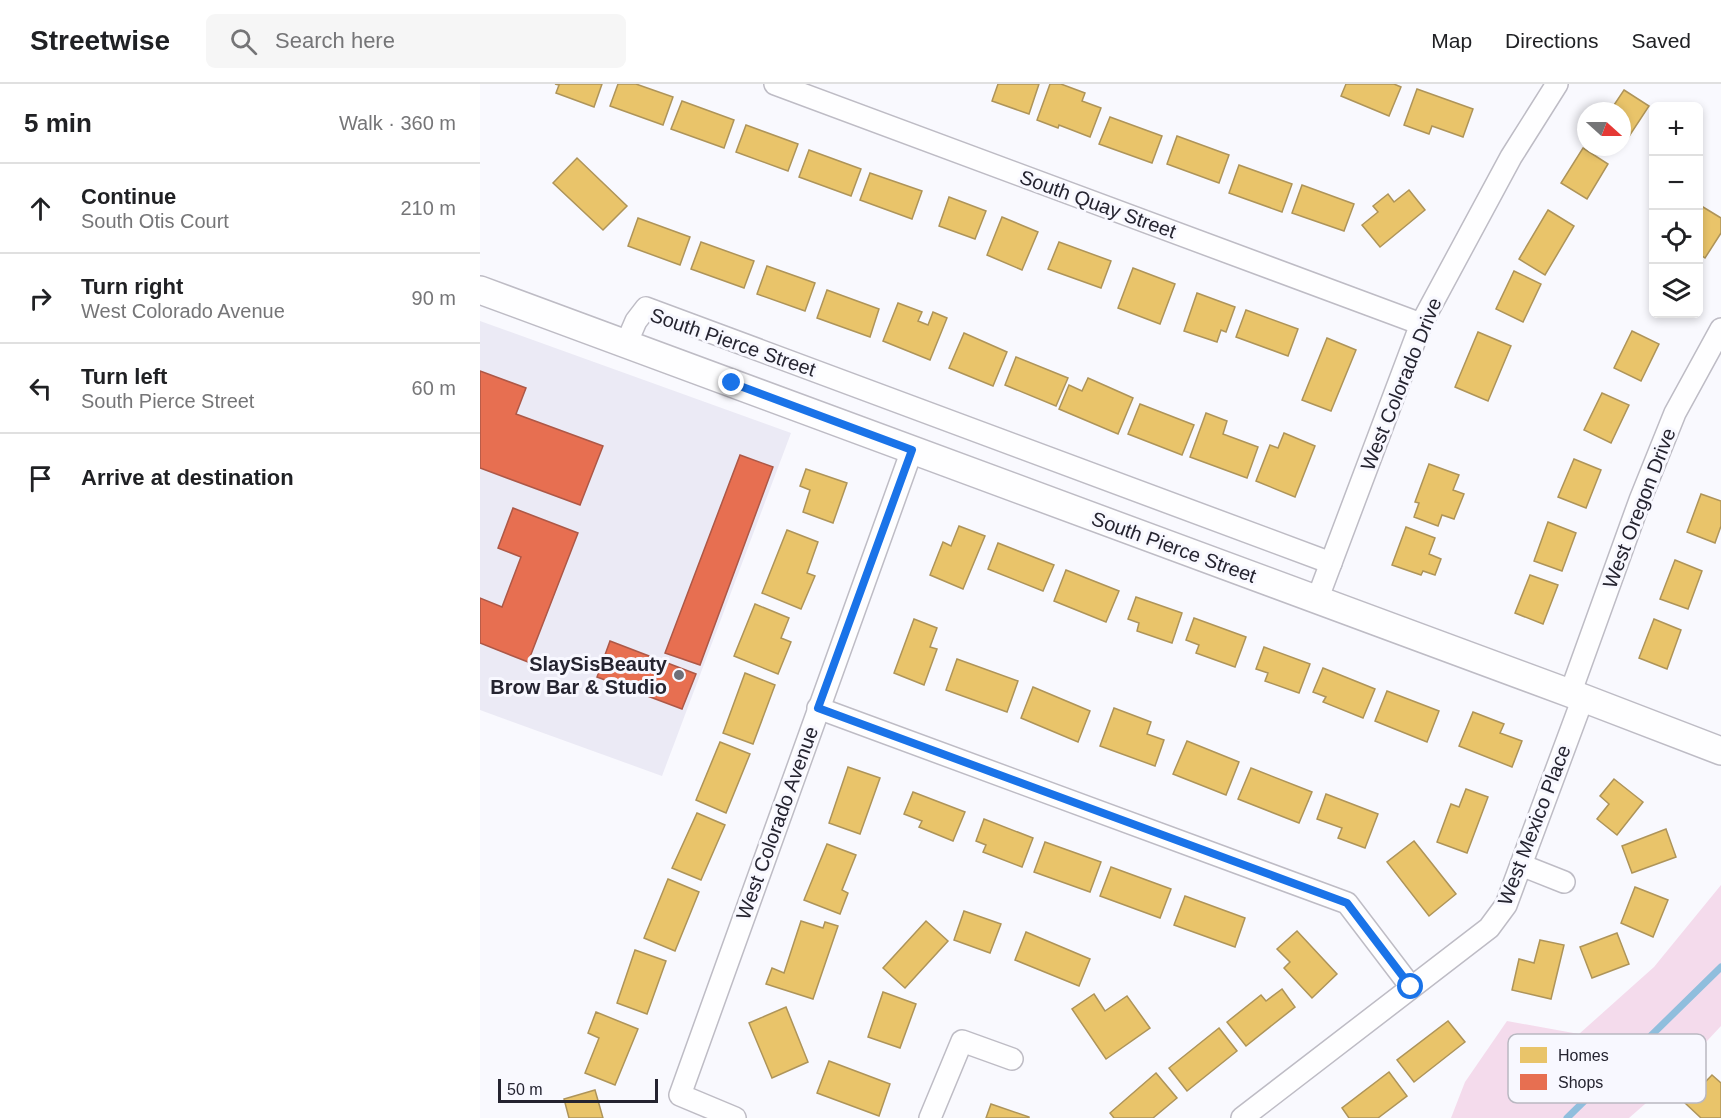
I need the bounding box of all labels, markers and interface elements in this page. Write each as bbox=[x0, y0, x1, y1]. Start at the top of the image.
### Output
search box bbox=[206, 14, 626, 68]
text: Streetwise bbox=[30, 25, 170, 56]
icon: search bbox=[227, 25, 260, 58]
text: Search here bbox=[275, 28, 395, 53]
text: Map bbox=[1431, 29, 1472, 52]
text: Directions bbox=[1505, 29, 1598, 52]
text: Saved bbox=[1631, 29, 1691, 52]
north arrow bbox=[1577, 102, 1631, 156]
map controls bbox=[1649, 102, 1703, 318]
button: + bbox=[1649, 102, 1703, 156]
text: 5 min bbox=[24, 108, 92, 138]
text: Walk · 360 m bbox=[339, 112, 456, 134]
button: − bbox=[1649, 156, 1703, 210]
street label: South Quay Street bbox=[1017, 166, 1179, 243]
text: Continue bbox=[81, 184, 176, 209]
icon: ahead bbox=[24, 192, 57, 225]
text: 210 m bbox=[400, 197, 456, 219]
text: South Otis Court bbox=[81, 210, 229, 232]
button: locate bbox=[1649, 210, 1703, 264]
button: layers bbox=[1649, 264, 1703, 318]
text: Turn right bbox=[81, 274, 183, 299]
icon: right bbox=[24, 282, 57, 315]
text: 90 m bbox=[412, 287, 456, 309]
street label: West Colorado Drive bbox=[1356, 295, 1446, 473]
text: West Colorado Avenue bbox=[81, 300, 285, 322]
street label: South Pierce Street bbox=[647, 303, 819, 381]
text: Turn left bbox=[81, 364, 167, 389]
route end bbox=[718, 369, 744, 395]
icon: left bbox=[24, 372, 57, 405]
text: 60 m bbox=[412, 377, 456, 399]
text: South Pierce Street bbox=[81, 390, 254, 412]
street label: West Oregon Drive bbox=[1598, 425, 1680, 591]
icon: arrive bbox=[24, 462, 57, 495]
text: Arrive at destination bbox=[81, 465, 294, 490]
street label: South Pierce Street bbox=[1089, 507, 1260, 587]
place label: SlaySisBeauty Brow Bar & Studio bbox=[490, 653, 668, 698]
marker: SlaySisBeauty Brow Bar & Studio bbox=[672, 668, 686, 682]
street label: West Colorado Avenue bbox=[732, 723, 822, 923]
street label: West Mexico Place bbox=[1493, 742, 1575, 908]
route start bbox=[1397, 973, 1423, 999]
legend bbox=[1508, 1034, 1706, 1103]
text: Homes bbox=[1558, 1047, 1609, 1064]
text: Shops bbox=[1558, 1074, 1603, 1091]
scale bar bbox=[498, 1076, 658, 1104]
text: 50 m bbox=[507, 1081, 543, 1098]

